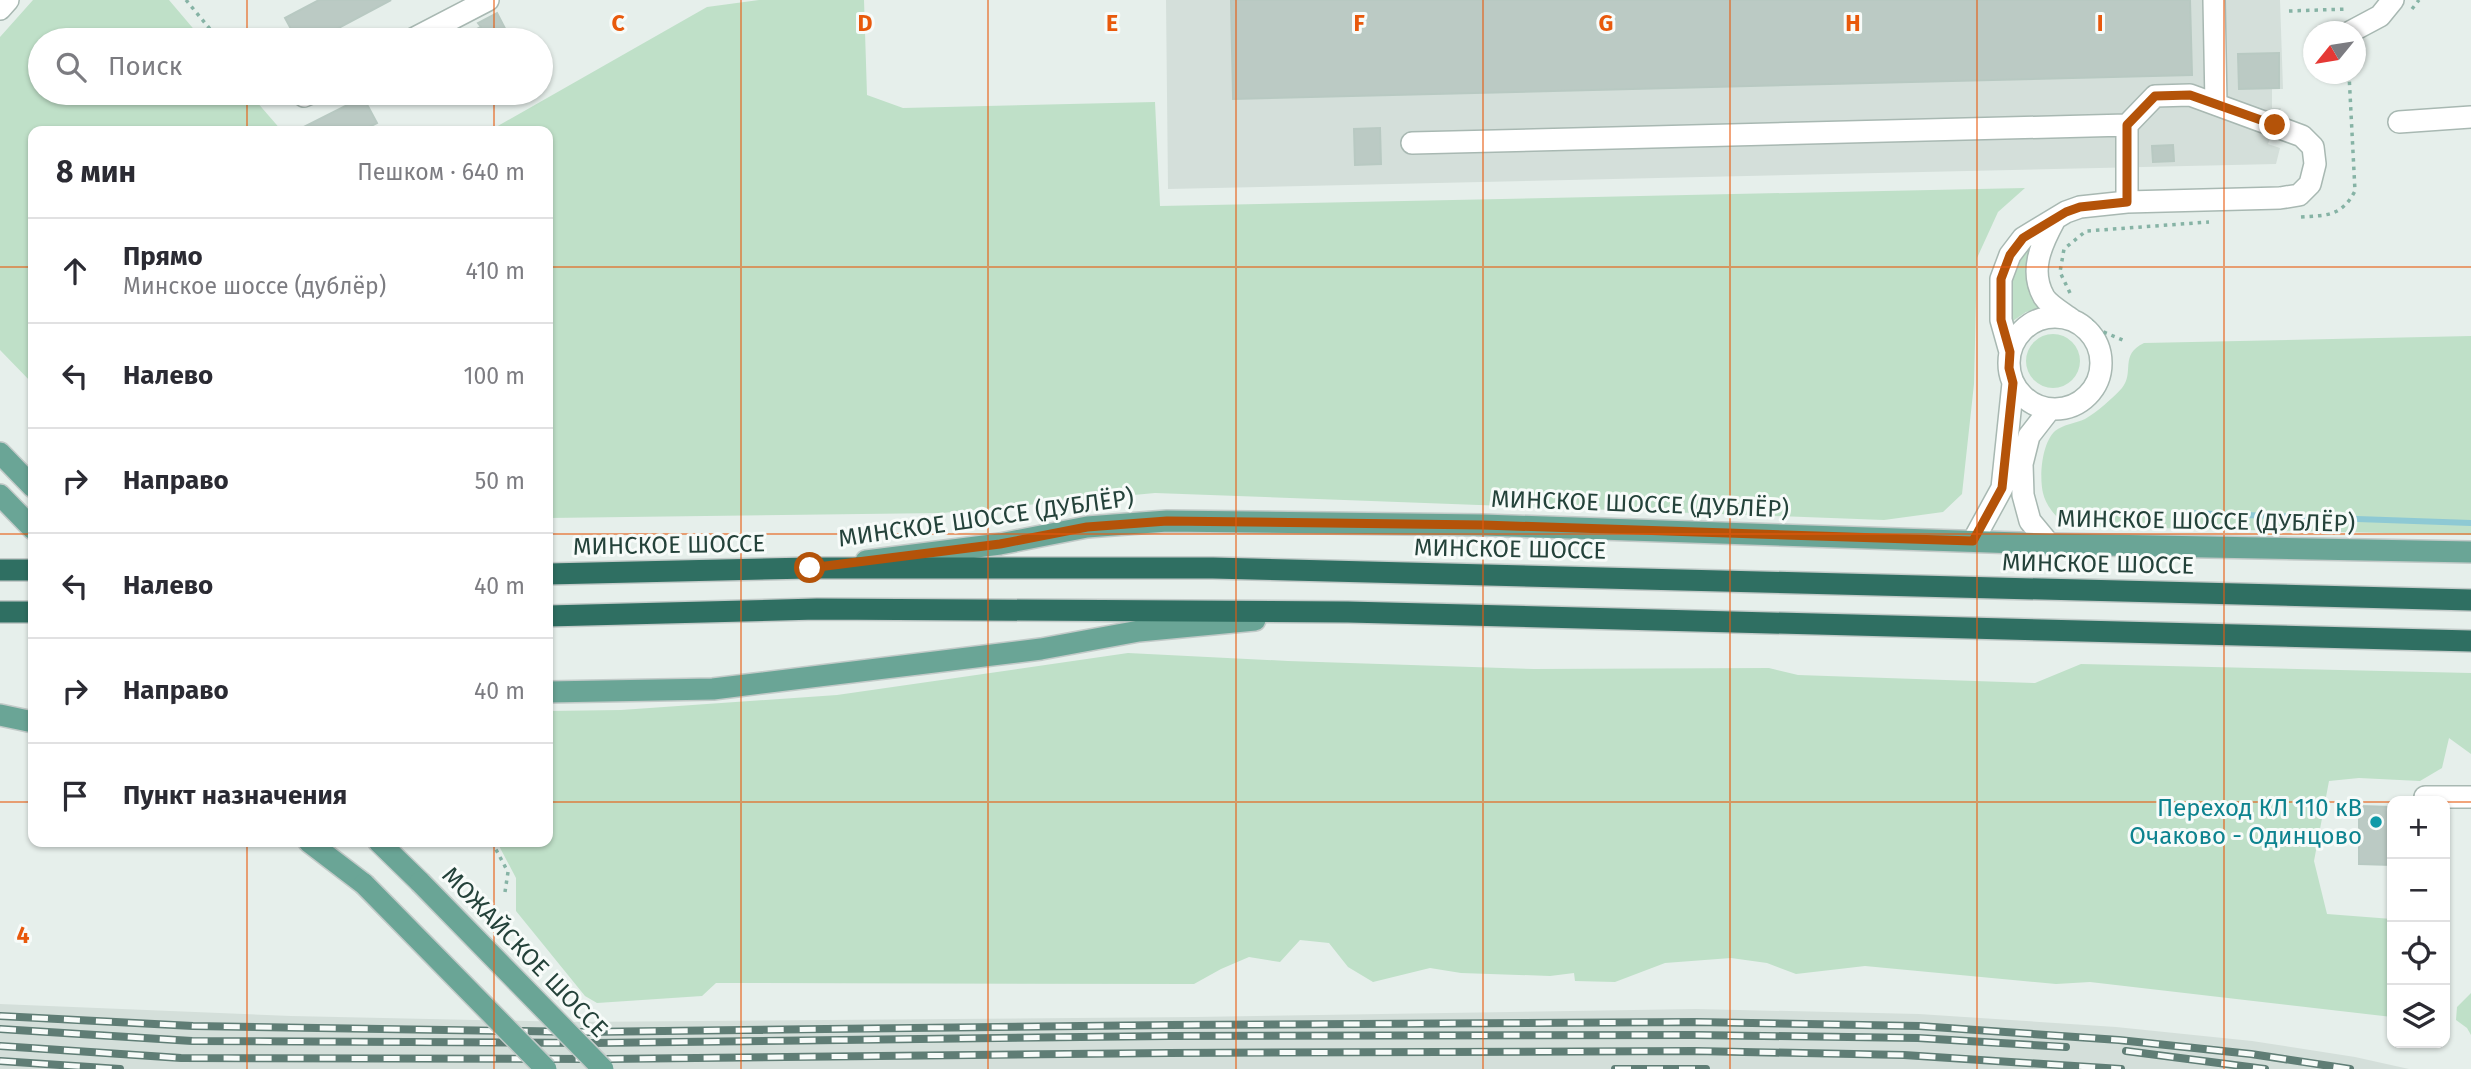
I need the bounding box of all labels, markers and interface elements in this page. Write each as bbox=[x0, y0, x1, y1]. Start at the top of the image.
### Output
text: C bbox=[611, 9, 625, 37]
text: D bbox=[858, 9, 873, 37]
text: E bbox=[1106, 9, 1118, 37]
text: F bbox=[1353, 9, 1365, 37]
text: G bbox=[1599, 9, 1613, 37]
text: H bbox=[1845, 9, 1861, 37]
text: I bbox=[2097, 9, 2103, 37]
north arrow bbox=[2303, 21, 2366, 84]
search box bbox=[28, 28, 553, 105]
icon: search bbox=[52, 48, 90, 86]
text: Поиск bbox=[108, 51, 182, 82]
route end bbox=[2259, 109, 2290, 140]
text: 8 мин bbox=[56, 154, 136, 190]
text: Пешком · 640 m bbox=[357, 158, 525, 186]
text: Прямо bbox=[123, 241, 203, 272]
icon: ahead bbox=[56, 252, 94, 290]
text: 410 m bbox=[465, 257, 525, 285]
text: Минское шоссе (дублёр) bbox=[123, 272, 386, 300]
icon: left bbox=[56, 357, 94, 395]
text: Налево bbox=[123, 360, 213, 391]
text: 100 m bbox=[464, 362, 525, 390]
icon: right bbox=[56, 462, 94, 500]
text: Направо bbox=[123, 465, 229, 496]
text: 50 m bbox=[475, 467, 525, 495]
street label: МИНСКОЕ ШОССЕ (ДУБЛЁР) bbox=[836, 483, 1136, 553]
street label: МИНСКОЕ ШОССЕ (ДУБЛЁР) bbox=[1490, 485, 1790, 523]
street label: МИНСКОЕ ШОССЕ (ДУБЛЁР) bbox=[2057, 504, 2355, 538]
street label: МИНСКОЕ ШОССЕ bbox=[573, 529, 765, 561]
street label: МИНСКОЕ ШОССЕ bbox=[1414, 533, 1606, 565]
street label: МИНСКОЕ ШОССЕ bbox=[2002, 548, 2194, 580]
route start bbox=[794, 552, 825, 583]
icon: left bbox=[56, 567, 94, 605]
text: Налево bbox=[123, 570, 213, 601]
text: 40 m bbox=[474, 572, 525, 600]
icon: right bbox=[56, 672, 94, 710]
text: Направо bbox=[123, 675, 229, 706]
text: 40 m bbox=[474, 677, 525, 705]
icon: arrive bbox=[56, 777, 94, 815]
text: Пункт назначения bbox=[123, 780, 347, 811]
place label: Переход КЛ 110 кВ Очаково - Одинцово bbox=[2129, 794, 2362, 850]
map controls bbox=[2387, 796, 2450, 1048]
button: + bbox=[2387, 796, 2450, 859]
marker: Переход КЛ 110 кВ Очаково - Одинцово bbox=[2368, 814, 2384, 830]
button: − bbox=[2387, 859, 2450, 922]
street label: МОЖАЙСКОЕ ШОССЕ bbox=[437, 861, 613, 1043]
text: 4 bbox=[17, 921, 30, 949]
button: locate bbox=[2387, 922, 2450, 985]
button: layers bbox=[2387, 985, 2450, 1048]

